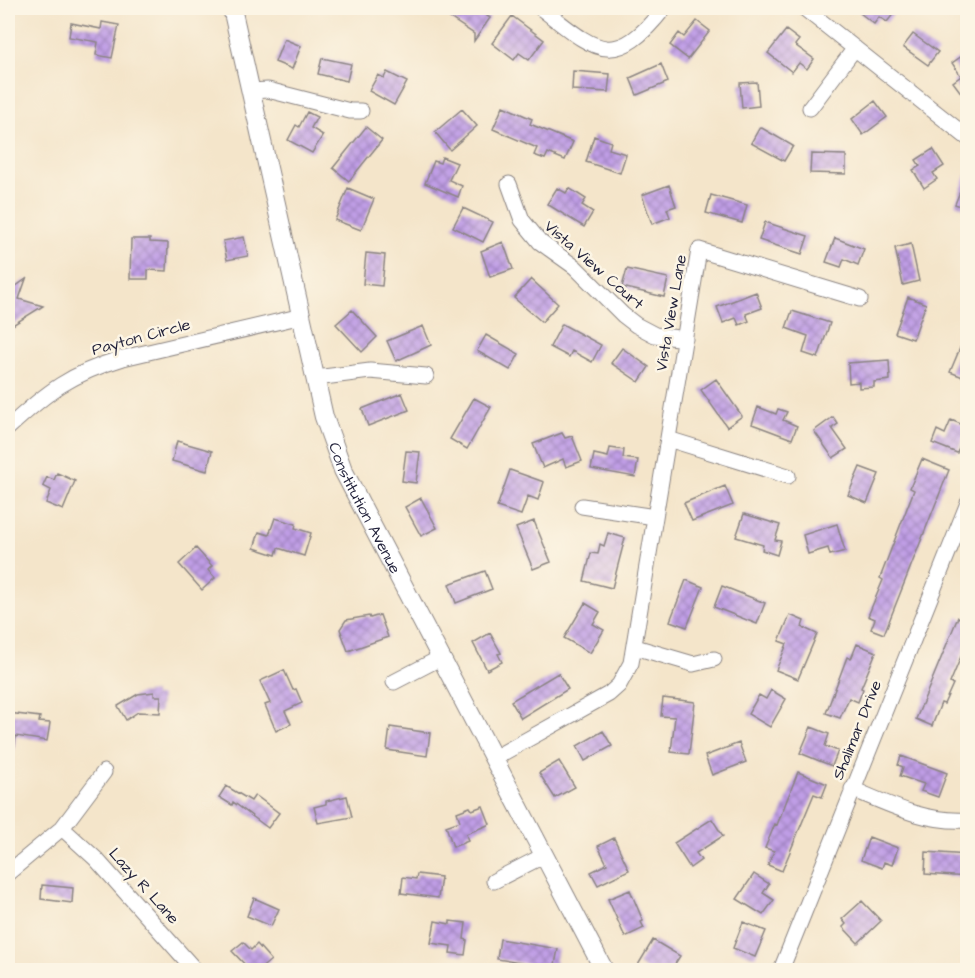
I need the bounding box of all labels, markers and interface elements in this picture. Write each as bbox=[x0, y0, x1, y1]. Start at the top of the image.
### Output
street label: Vista View Court bbox=[539, 215, 649, 315]
street label: Vista View Lane bbox=[650, 253, 692, 373]
street label: Payton Circle bbox=[89, 313, 193, 362]
street label: Constitution Avenue bbox=[323, 439, 406, 578]
street label: Shalimar Drive bbox=[827, 677, 887, 783]
street label: Lazy R Lane bbox=[103, 843, 185, 930]

